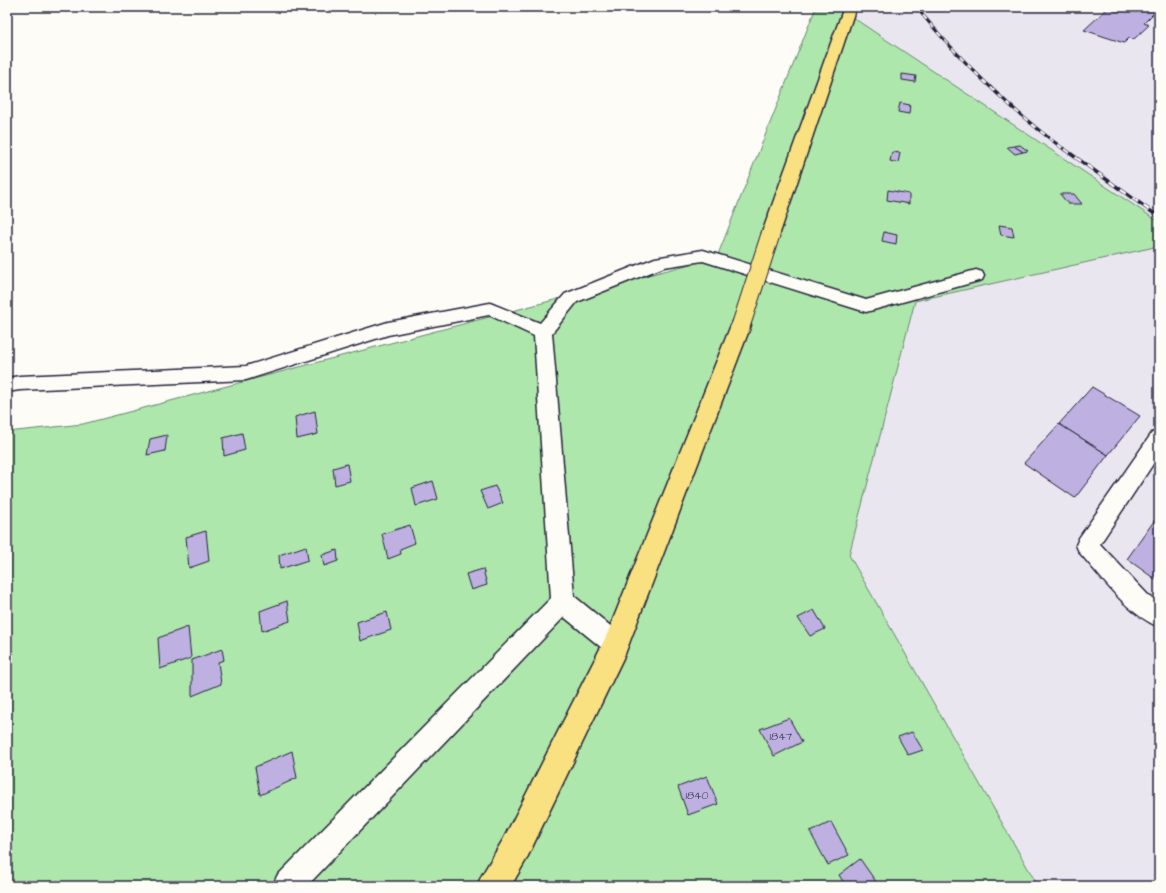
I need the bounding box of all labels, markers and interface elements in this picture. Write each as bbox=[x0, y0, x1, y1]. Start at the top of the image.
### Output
house number: 1847 bbox=[770, 729, 793, 744]
house number: 1840 bbox=[686, 788, 709, 803]

